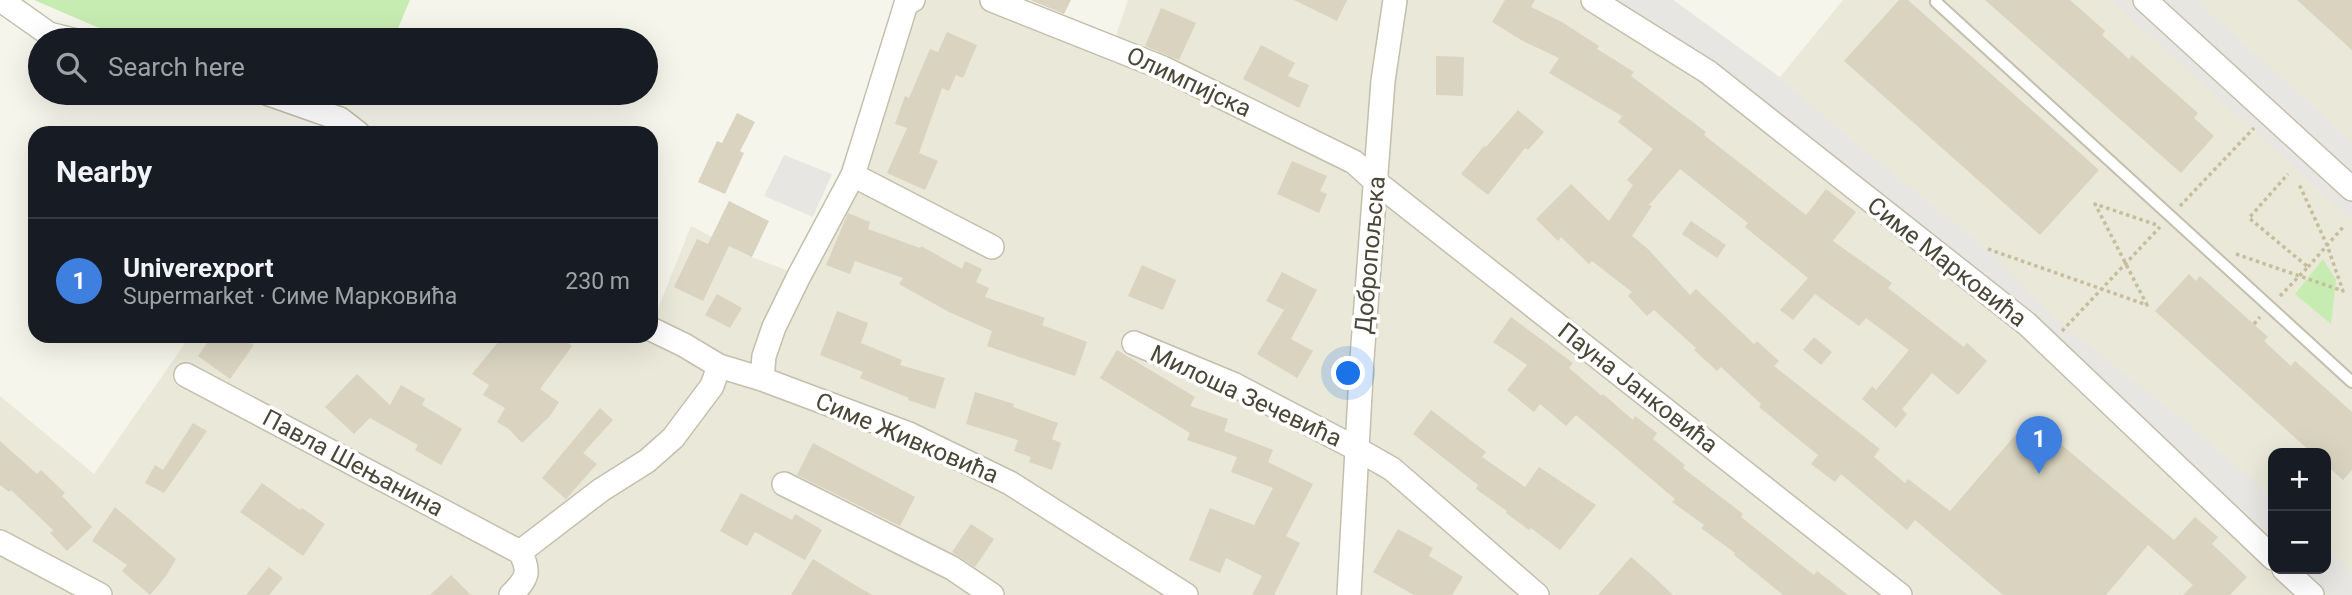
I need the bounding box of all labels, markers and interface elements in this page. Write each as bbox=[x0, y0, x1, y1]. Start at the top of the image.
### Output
search box bbox=[28, 28, 658, 105]
street label: Олимпијска bbox=[1122, 41, 1256, 123]
icon: search bbox=[52, 48, 90, 86]
text: Search here bbox=[108, 52, 245, 82]
text: Nearby bbox=[56, 154, 152, 189]
street label: Добропољска bbox=[1349, 175, 1391, 335]
street label: Симе Марковића bbox=[1862, 191, 2032, 333]
text: Univerexport bbox=[123, 253, 273, 283]
text: 1 bbox=[72, 268, 86, 295]
text: 230 m bbox=[565, 268, 630, 295]
text: Supermarket · Симе Марковића bbox=[123, 283, 457, 310]
street label: Пауна Јанковића bbox=[1553, 317, 1723, 459]
street label: Милоша Зечевића bbox=[1146, 339, 1346, 453]
your location bbox=[1331, 356, 1365, 390]
street label: Симе Живковића bbox=[811, 387, 1003, 489]
street label: Павла Шењанина bbox=[258, 404, 448, 522]
pin: 1 bbox=[2016, 416, 2062, 474]
map controls bbox=[2268, 448, 2331, 574]
button: + bbox=[2268, 448, 2331, 511]
button: − bbox=[2268, 511, 2331, 574]

